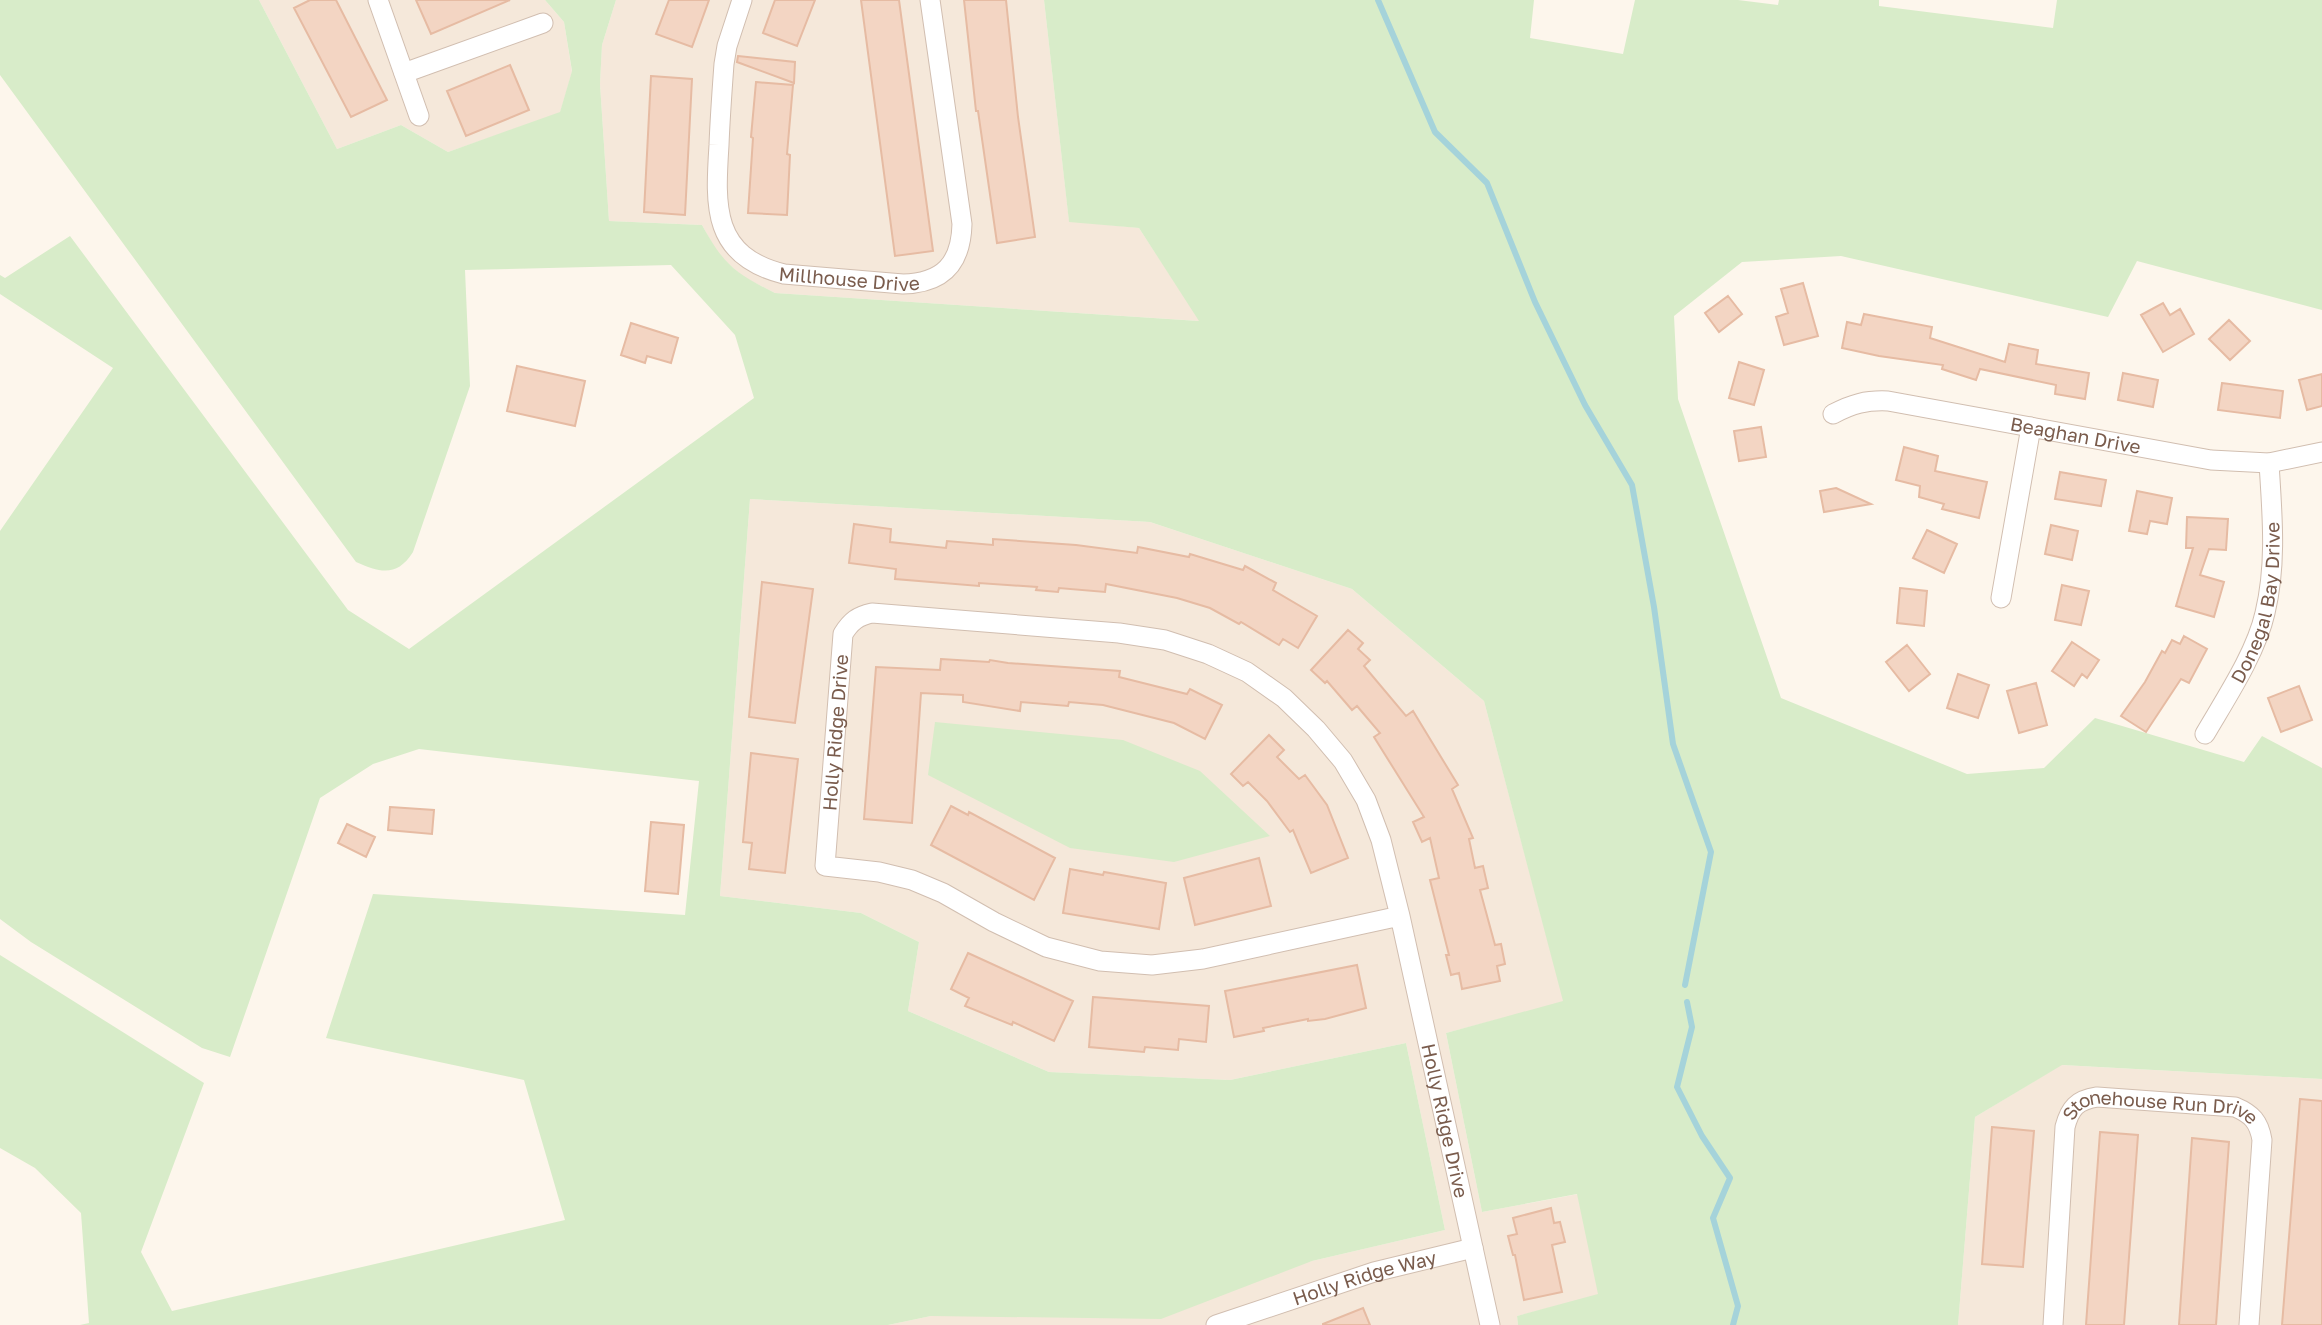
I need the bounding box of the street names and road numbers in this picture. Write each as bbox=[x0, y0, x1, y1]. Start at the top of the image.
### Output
street label: Millhouse Drive bbox=[778, 262, 921, 295]
street label: Beaghan Drive bbox=[2009, 412, 2143, 458]
street label: Donegal Bay Drive bbox=[2225, 522, 2284, 687]
street label: Holly Ridge Drive bbox=[817, 653, 852, 812]
street label: Holly Ridge Drive bbox=[1417, 1041, 1474, 1200]
street label: Stonehouse Run Drive bbox=[2061, 1116, 2263, 1138]
street label: Holly Ridge Way bbox=[1290, 1245, 1439, 1309]

